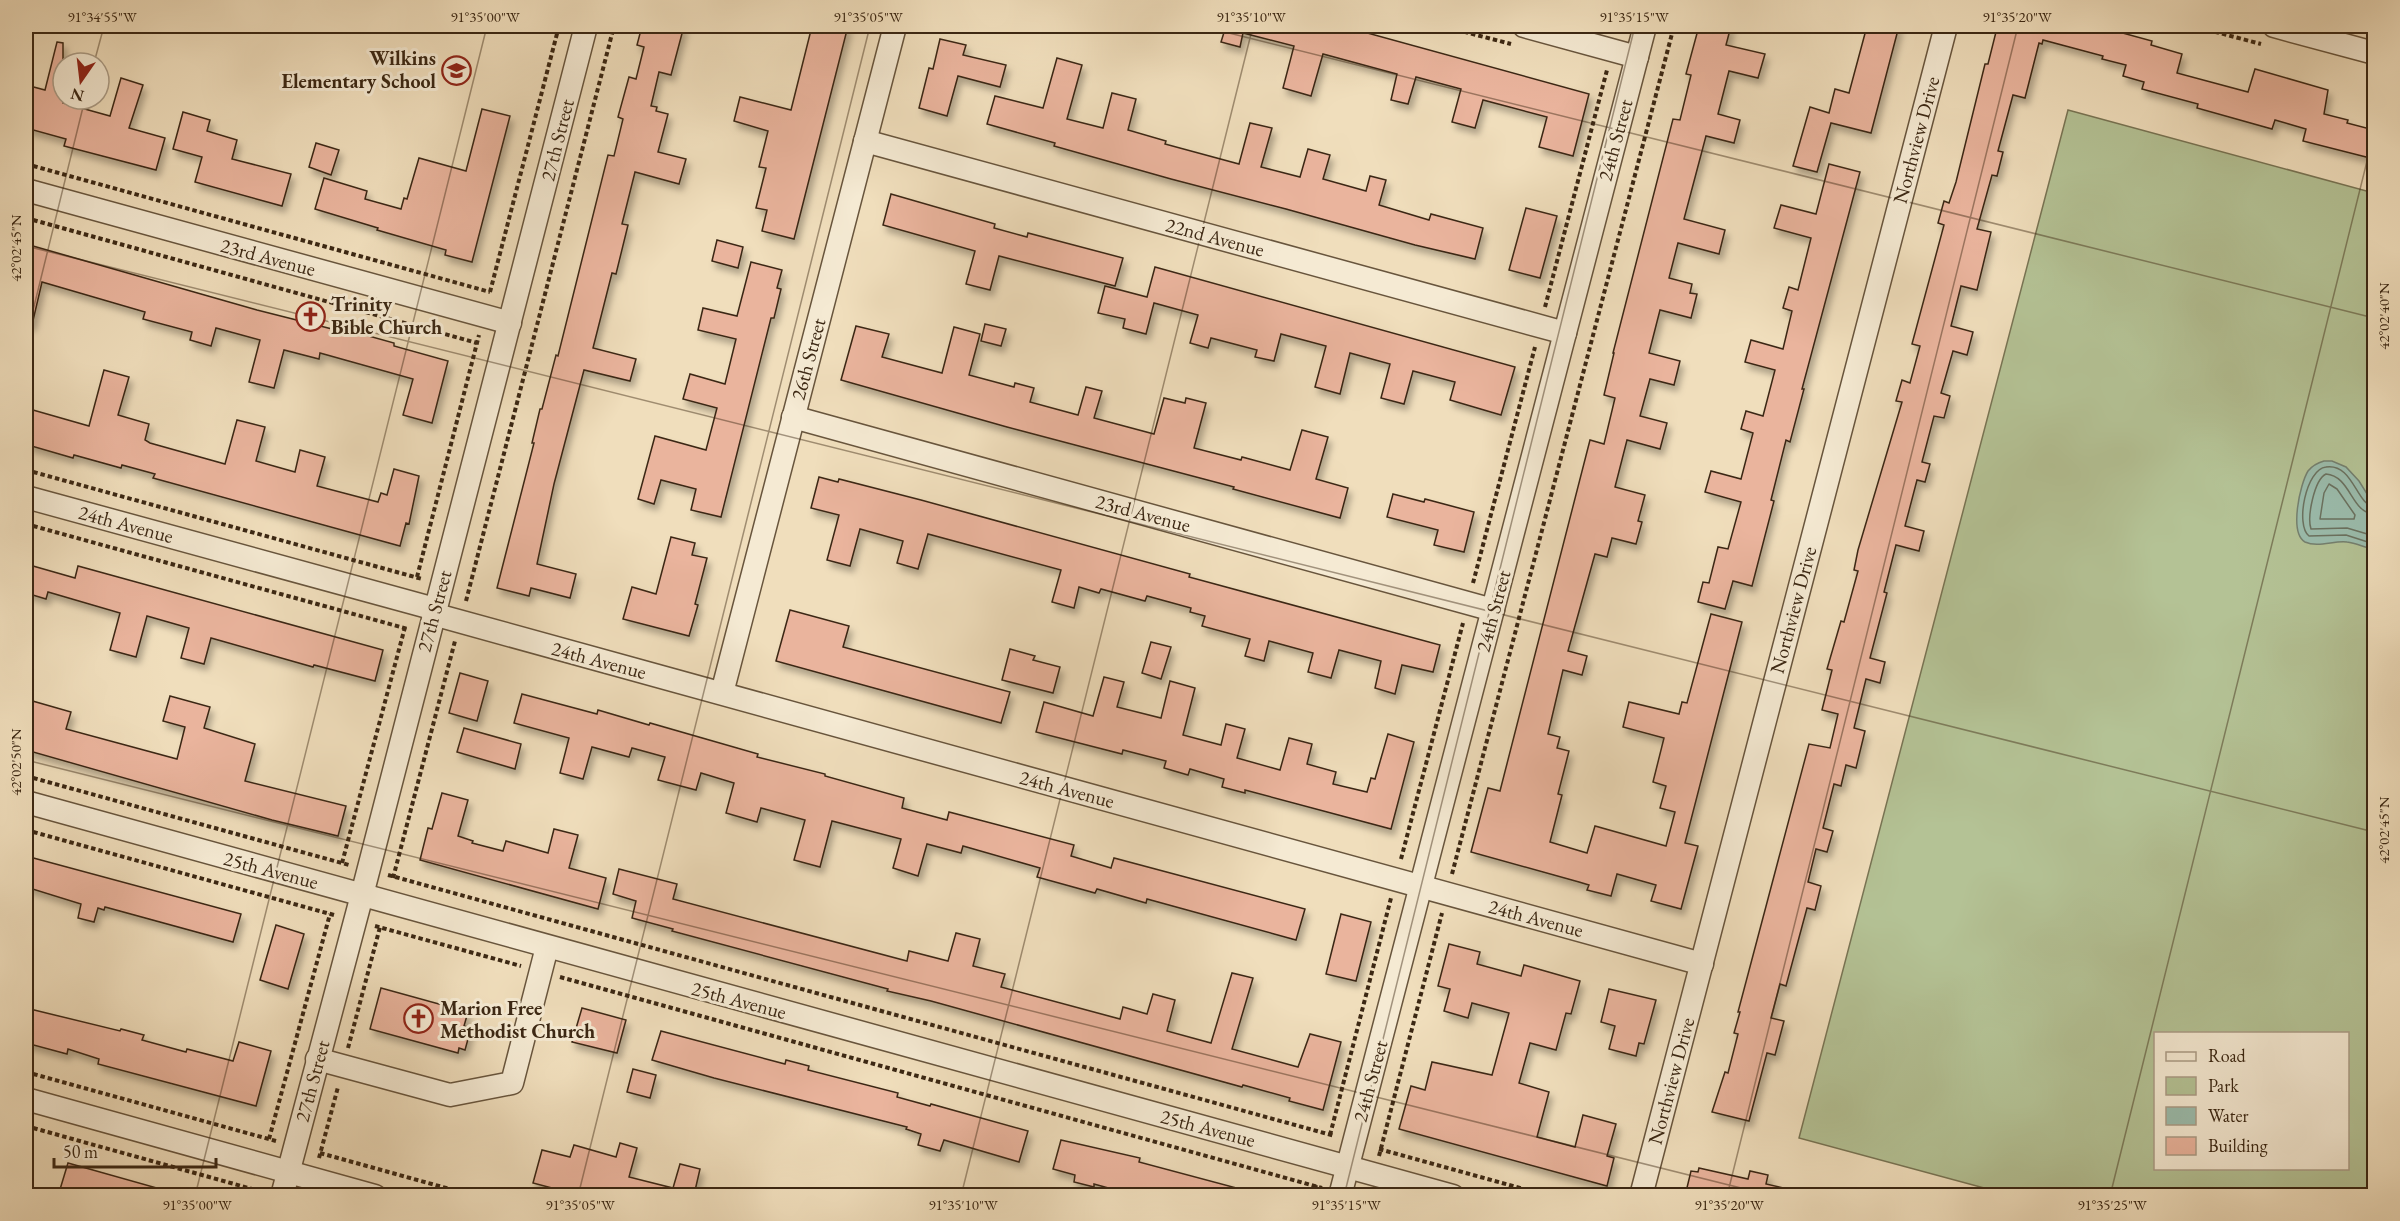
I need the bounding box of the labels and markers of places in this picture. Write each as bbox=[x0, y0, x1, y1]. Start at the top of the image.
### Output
place label: Wilkins Elementary School bbox=[282, 45, 436, 94]
school or university icon: Wilkins Elementary School bbox=[441, 54, 473, 86]
place label: Trinity Bible Church bbox=[331, 291, 442, 340]
church icon: Trinity Bible Church bbox=[294, 300, 326, 332]
place label: Marion Free Methodist Church bbox=[440, 995, 595, 1044]
church icon: Marion Free Methodist Church bbox=[403, 1003, 435, 1035]

